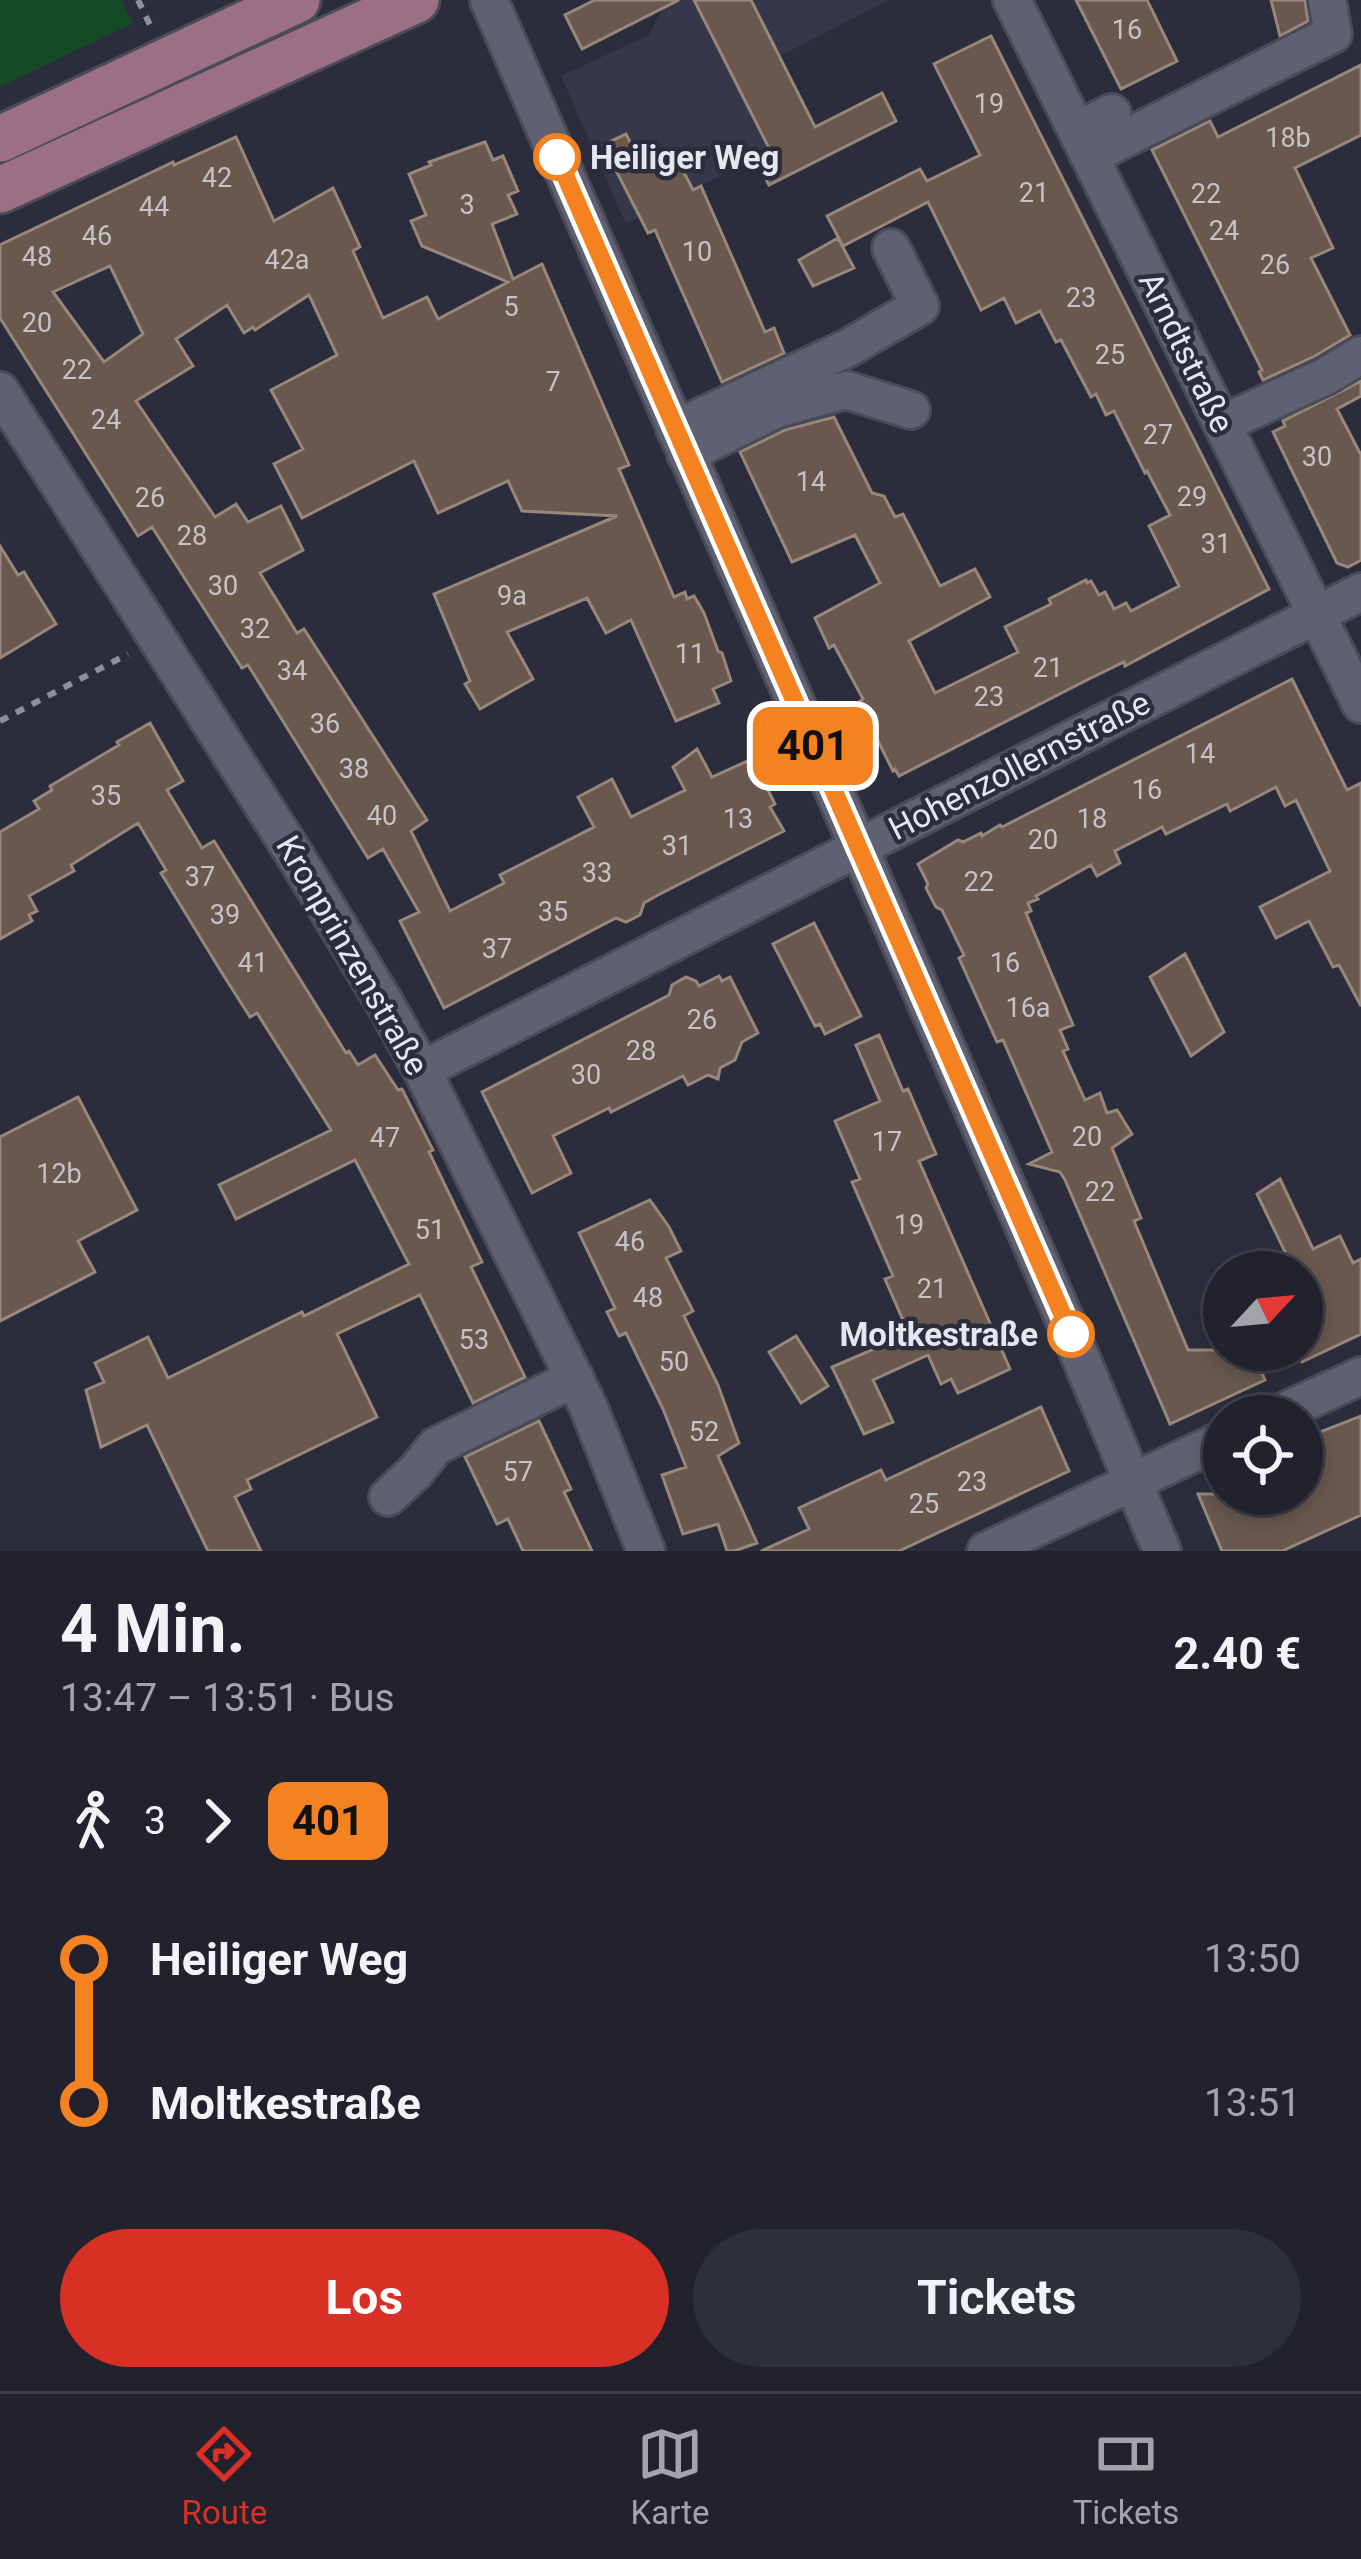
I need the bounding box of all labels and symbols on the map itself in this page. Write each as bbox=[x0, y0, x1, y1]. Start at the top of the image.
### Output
house number: 16 bbox=[1112, 14, 1142, 46]
house number: 19 bbox=[974, 88, 1004, 120]
house number: 18b bbox=[1265, 122, 1311, 154]
marker: Heiliger Weg bbox=[535, 135, 579, 179]
place label: Heiliger Weg bbox=[590, 138, 779, 177]
house number: 42 bbox=[202, 162, 232, 194]
house number: 21 bbox=[1019, 177, 1049, 209]
house number: 22 bbox=[1191, 178, 1221, 210]
house number: 3 bbox=[459, 189, 475, 221]
house number: 44 bbox=[139, 191, 169, 223]
house number: 24 bbox=[1209, 215, 1239, 247]
house number: 46 bbox=[82, 220, 112, 252]
house number: 10 bbox=[682, 236, 712, 268]
house number: 48 bbox=[22, 241, 52, 273]
house number: 42a bbox=[264, 244, 310, 276]
house number: 26 bbox=[1260, 249, 1290, 281]
street label: Arndtstraße bbox=[1131, 266, 1242, 439]
house number: 23 bbox=[1066, 282, 1096, 314]
house number: 5 bbox=[503, 291, 519, 323]
house number: 20 bbox=[22, 307, 52, 339]
house number: 25 bbox=[1095, 339, 1125, 371]
house number: 22 bbox=[62, 354, 92, 386]
house number: 7 bbox=[545, 366, 561, 398]
house number: 24 bbox=[91, 404, 121, 436]
house number: 27 bbox=[1143, 419, 1173, 451]
house number: 30 bbox=[1302, 441, 1332, 473]
house number: 14 bbox=[796, 466, 826, 498]
house number: 29 bbox=[1177, 481, 1207, 513]
house number: 26 bbox=[135, 482, 165, 514]
house number: 28 bbox=[177, 520, 207, 552]
house number: 31 bbox=[1201, 528, 1231, 560]
house number: 30 bbox=[208, 570, 238, 602]
house number: 9a bbox=[497, 580, 527, 612]
house number: 32 bbox=[240, 613, 270, 645]
house number: 11 bbox=[675, 638, 705, 670]
house number: 21 bbox=[1033, 652, 1063, 684]
house number: 34 bbox=[277, 655, 307, 687]
house number: 23 bbox=[974, 681, 1004, 713]
street label: Hohenzollernstraße bbox=[882, 683, 1156, 848]
line badge: 401 bbox=[744, 707, 882, 785]
house number: 36 bbox=[310, 708, 340, 740]
house number: 14 bbox=[1185, 738, 1215, 770]
house number: 38 bbox=[339, 753, 369, 785]
house number: 16 bbox=[1132, 774, 1162, 806]
house number: 35 bbox=[91, 780, 121, 812]
house number: 40 bbox=[367, 800, 397, 832]
house number: 13 bbox=[723, 803, 753, 835]
house number: 18 bbox=[1077, 803, 1107, 835]
house number: 20 bbox=[1028, 824, 1058, 856]
street label: Kronprinzenstraße bbox=[268, 829, 437, 1082]
house number: 31 bbox=[662, 830, 692, 862]
house number: 33 bbox=[582, 857, 612, 889]
house number: 37 bbox=[185, 861, 215, 893]
house number: 22 bbox=[964, 866, 994, 898]
house number: 35 bbox=[538, 896, 568, 928]
house number: 39 bbox=[210, 899, 240, 931]
house number: 37 bbox=[482, 933, 512, 965]
house number: 41 bbox=[238, 947, 268, 979]
house number: 16 bbox=[990, 947, 1020, 979]
house number: 16a bbox=[1005, 992, 1051, 1024]
house number: 26 bbox=[687, 1004, 717, 1036]
house number: 28 bbox=[626, 1035, 656, 1067]
house number: 30 bbox=[571, 1059, 601, 1091]
house number: 20 bbox=[1072, 1121, 1102, 1153]
house number: 47 bbox=[370, 1122, 400, 1154]
house number: 17 bbox=[872, 1126, 902, 1158]
house number: 12b bbox=[36, 1158, 82, 1190]
house number: 22 bbox=[1085, 1176, 1115, 1208]
house number: 19 bbox=[894, 1209, 924, 1241]
house number: 51 bbox=[415, 1214, 445, 1246]
house number: 46 bbox=[615, 1226, 645, 1258]
north arrow bbox=[1203, 1251, 1323, 1371]
house number: 21 bbox=[917, 1273, 947, 1305]
house number: 48 bbox=[633, 1282, 663, 1314]
marker: Moltkestraße bbox=[1049, 1312, 1093, 1356]
place label: Moltkestraße bbox=[839, 1315, 1038, 1354]
house number: 53 bbox=[459, 1324, 489, 1356]
house number: 50 bbox=[659, 1346, 689, 1378]
house number: 52 bbox=[689, 1416, 719, 1448]
house number: 57 bbox=[503, 1456, 533, 1488]
house number: 23 bbox=[957, 1466, 987, 1498]
house number: 25 bbox=[909, 1488, 939, 1520]

